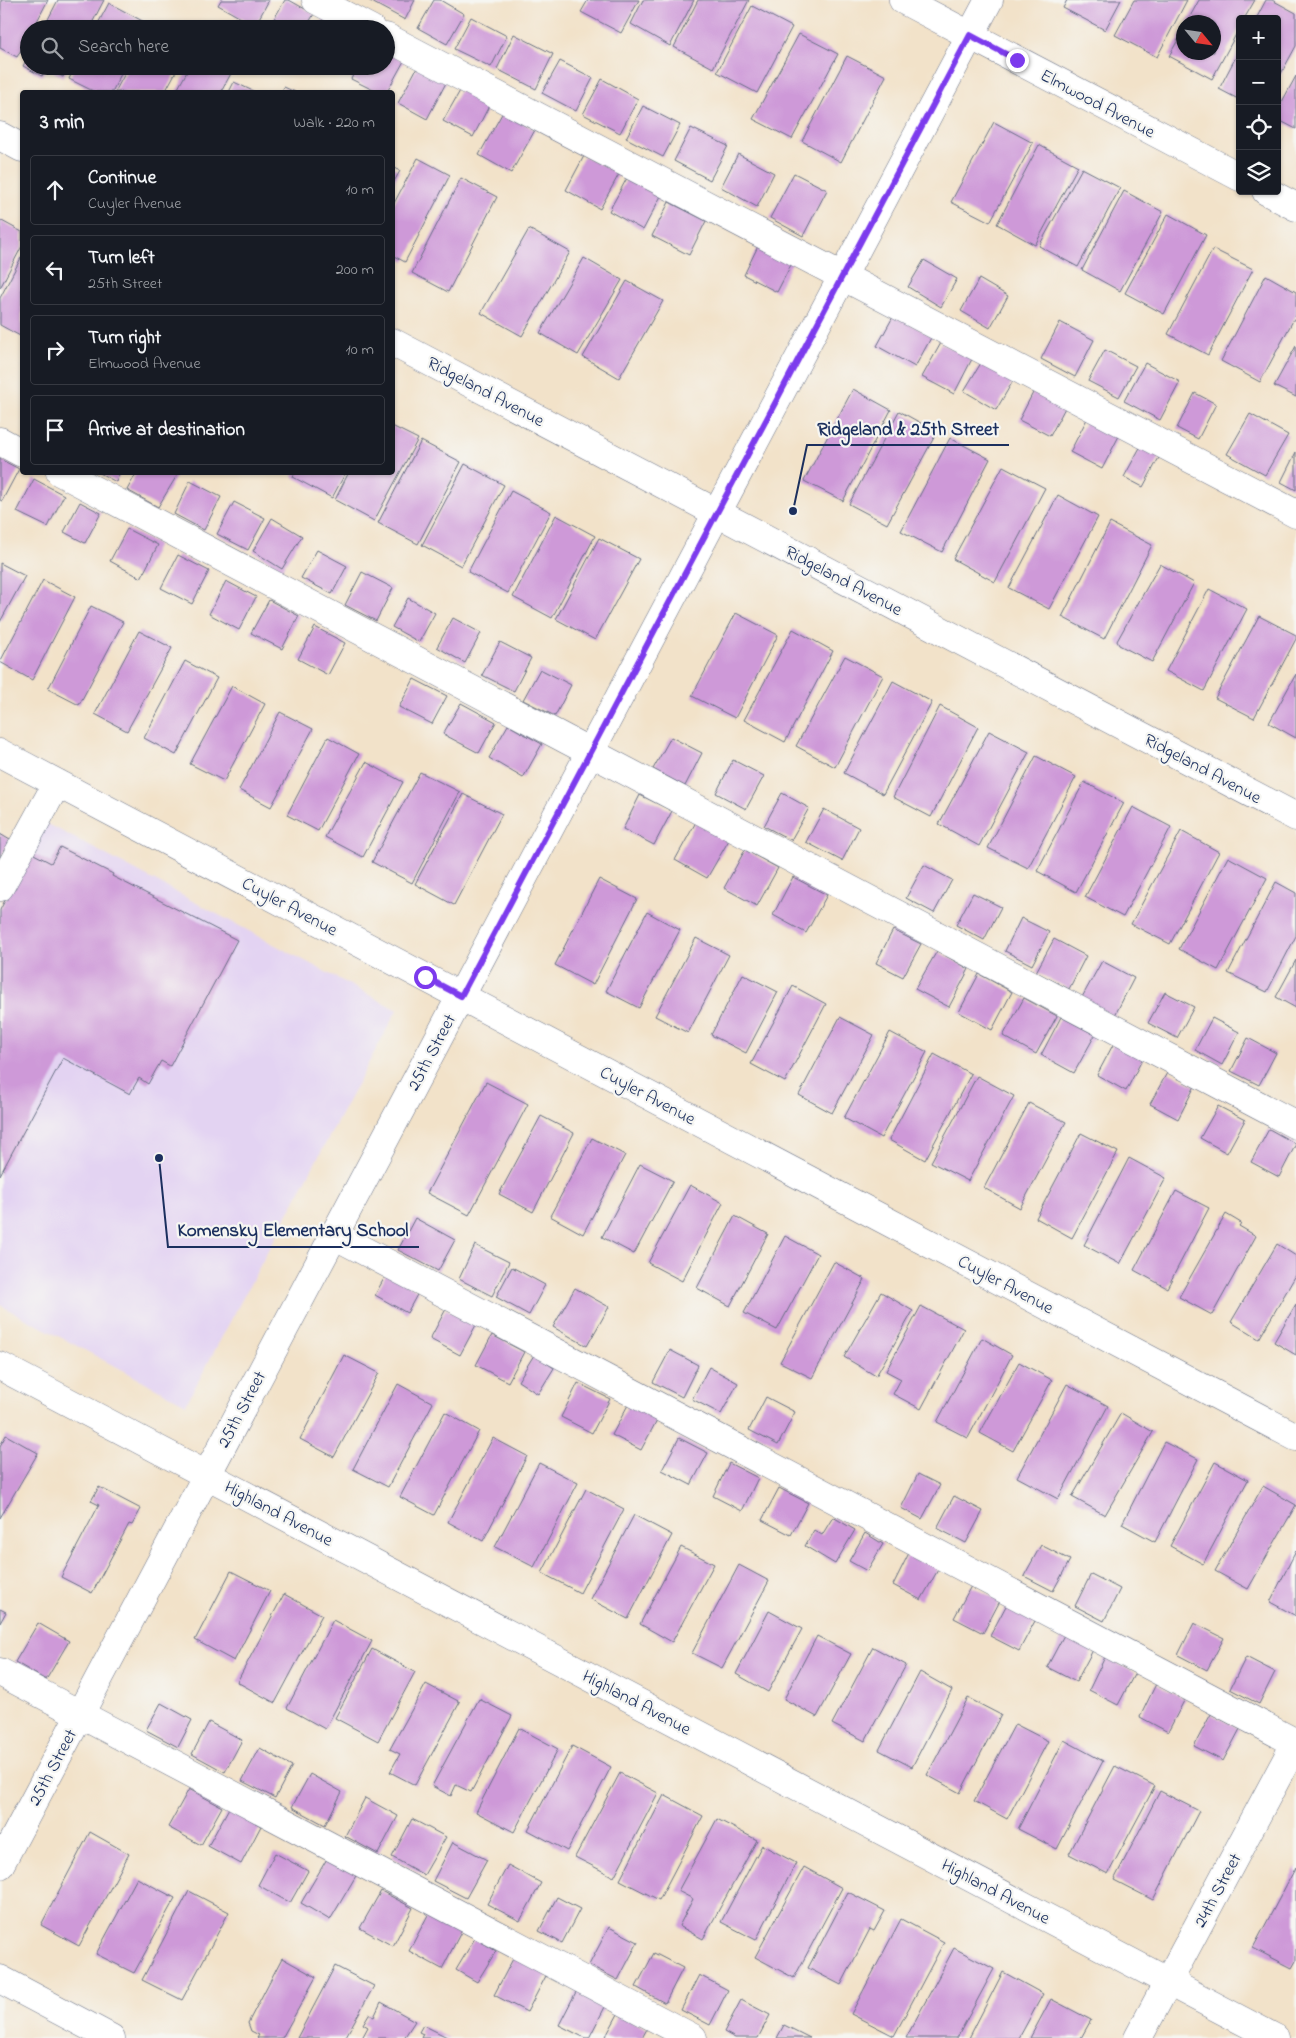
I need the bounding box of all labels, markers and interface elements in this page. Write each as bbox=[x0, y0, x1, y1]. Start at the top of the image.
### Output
north arrow bbox=[1176, 15, 1221, 60]
map controls bbox=[1236, 15, 1281, 195]
button: + bbox=[1236, 15, 1281, 60]
search box bbox=[20, 20, 395, 75]
icon: search bbox=[38, 34, 66, 62]
text: Search here bbox=[78, 34, 169, 61]
route end bbox=[1006, 49, 1029, 72]
button: − bbox=[1236, 60, 1281, 105]
street label: Elmwood Avenue bbox=[1035, 64, 1160, 146]
button: locate bbox=[1236, 105, 1281, 150]
text: 3 min bbox=[40, 108, 84, 138]
text: Walk · 220 m bbox=[294, 111, 375, 135]
button: layers bbox=[1236, 150, 1281, 195]
text: Continue bbox=[88, 165, 156, 192]
icon: ahead bbox=[41, 176, 69, 204]
text: 10 m bbox=[346, 178, 374, 202]
text: Cuyler Avenue bbox=[88, 192, 181, 216]
text: Turn left bbox=[88, 245, 155, 272]
icon: left bbox=[41, 256, 69, 284]
text: 200 m bbox=[336, 258, 374, 282]
text: 25th Street bbox=[88, 272, 162, 296]
text: Turn right bbox=[88, 325, 161, 352]
icon: right bbox=[41, 336, 69, 364]
text: 10 m bbox=[346, 338, 374, 362]
street label: Ridgeland Avenue bbox=[421, 351, 549, 436]
text: Elmwood Avenue bbox=[88, 352, 201, 376]
callout: Ridgeland & 25th Street bbox=[807, 411, 1009, 445]
icon: arrive bbox=[41, 416, 69, 444]
text: Arrive at destination bbox=[88, 417, 245, 444]
text: Ridgeland & 25th Street bbox=[817, 417, 999, 446]
street label: Ridgeland Avenue bbox=[779, 540, 907, 625]
street label: Ridgeland Avenue bbox=[1138, 728, 1266, 813]
street label: Cuyler Avenue bbox=[237, 872, 342, 944]
route start bbox=[414, 966, 437, 989]
street label: 25th Street bbox=[402, 1010, 464, 1096]
street label: Cuyler Avenue bbox=[595, 1061, 700, 1133]
callout: Komensky Elementary School bbox=[168, 1213, 419, 1247]
text: Komensky Elementary School bbox=[178, 1218, 408, 1247]
street label: Cuyler Avenue bbox=[953, 1250, 1058, 1322]
street label: 25th Street bbox=[212, 1367, 274, 1453]
street label: Highland Avenue bbox=[219, 1475, 338, 1556]
street label: Highland Avenue bbox=[577, 1664, 696, 1745]
street label: 25th Street bbox=[23, 1725, 85, 1811]
street label: 24th Street bbox=[1188, 1849, 1249, 1933]
street label: Highland Avenue bbox=[936, 1853, 1055, 1934]

